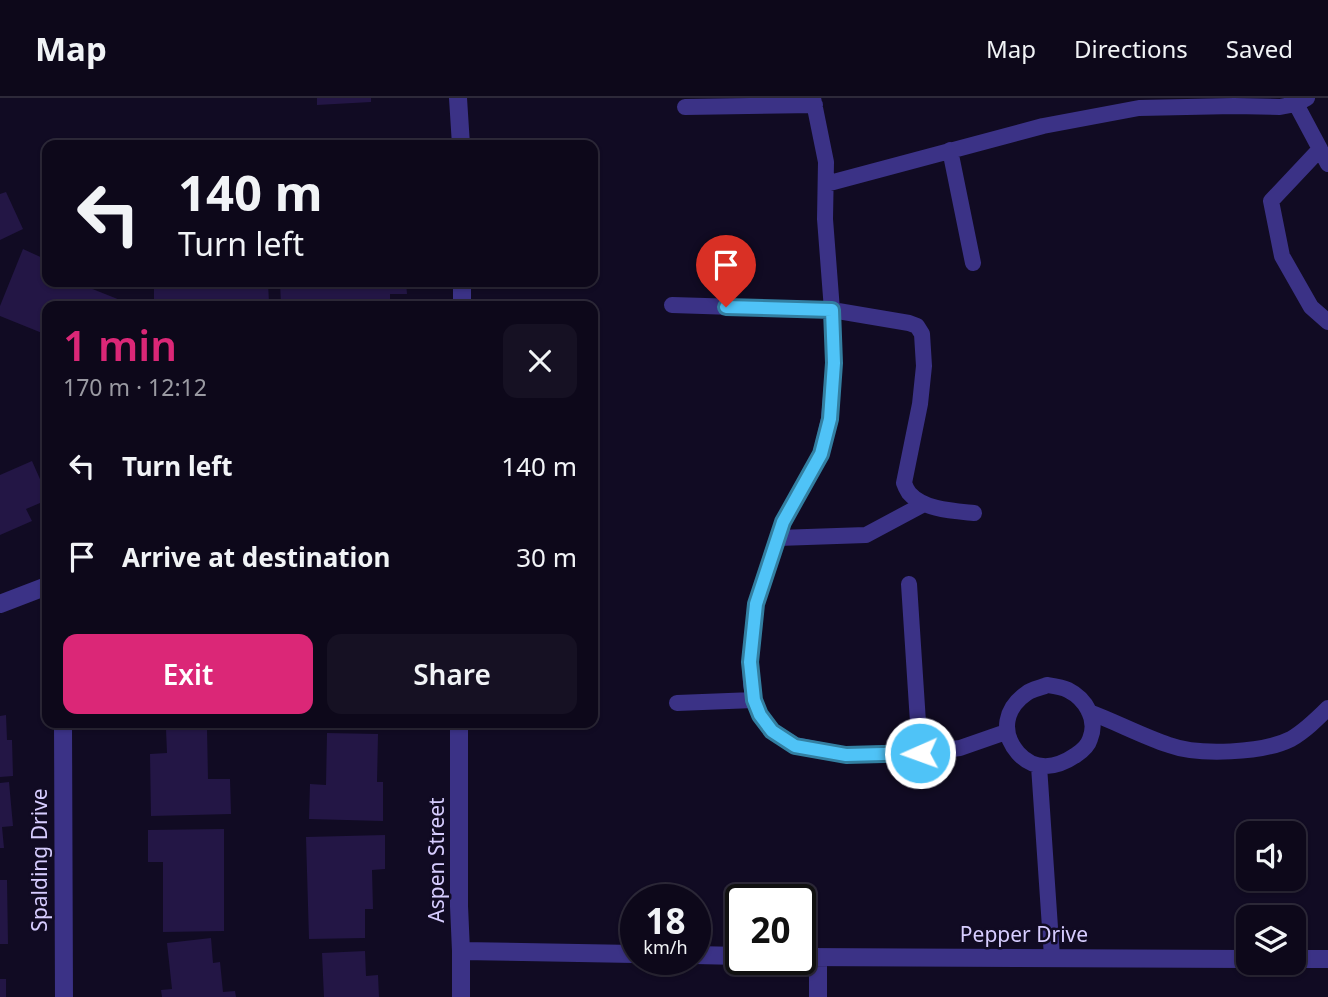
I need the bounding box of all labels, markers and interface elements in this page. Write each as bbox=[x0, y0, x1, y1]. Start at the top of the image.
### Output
text: Map bbox=[35, 26, 107, 71]
text: Map bbox=[986, 32, 1036, 65]
text: Directions bbox=[1074, 32, 1188, 65]
text: Saved bbox=[1226, 32, 1293, 65]
text: 140 m bbox=[178, 159, 323, 225]
icon: left bbox=[63, 168, 154, 259]
text: Turn left bbox=[178, 222, 304, 265]
pin bbox=[696, 235, 756, 307]
icon: arrive bbox=[707, 246, 745, 284]
text: 1 min bbox=[63, 316, 177, 373]
button: close bbox=[503, 324, 577, 398]
text: 170 m · 12:12 bbox=[63, 371, 207, 403]
icon: left bbox=[63, 447, 101, 485]
text: Turn left bbox=[122, 448, 233, 484]
text: 140 m bbox=[501, 448, 577, 484]
icon: arrive bbox=[63, 538, 101, 576]
text: Arrive at destination bbox=[122, 539, 391, 575]
text: 30 m bbox=[516, 539, 577, 575]
button: Exit bbox=[63, 634, 313, 714]
button: Share bbox=[327, 634, 577, 714]
position arrow bbox=[883, 716, 957, 790]
street label: Spalding Drive bbox=[25, 788, 53, 932]
street label: Aspen Street bbox=[422, 797, 450, 923]
map controls bbox=[1236, 821, 1306, 975]
button: sound bbox=[1236, 821, 1306, 891]
speed limit sign: 20 bbox=[725, 884, 816, 975]
text: 18 bbox=[645, 897, 686, 944]
button: layers bbox=[1236, 905, 1306, 975]
street label: Pepper Drive bbox=[960, 920, 1088, 948]
text: km/h bbox=[643, 935, 688, 959]

